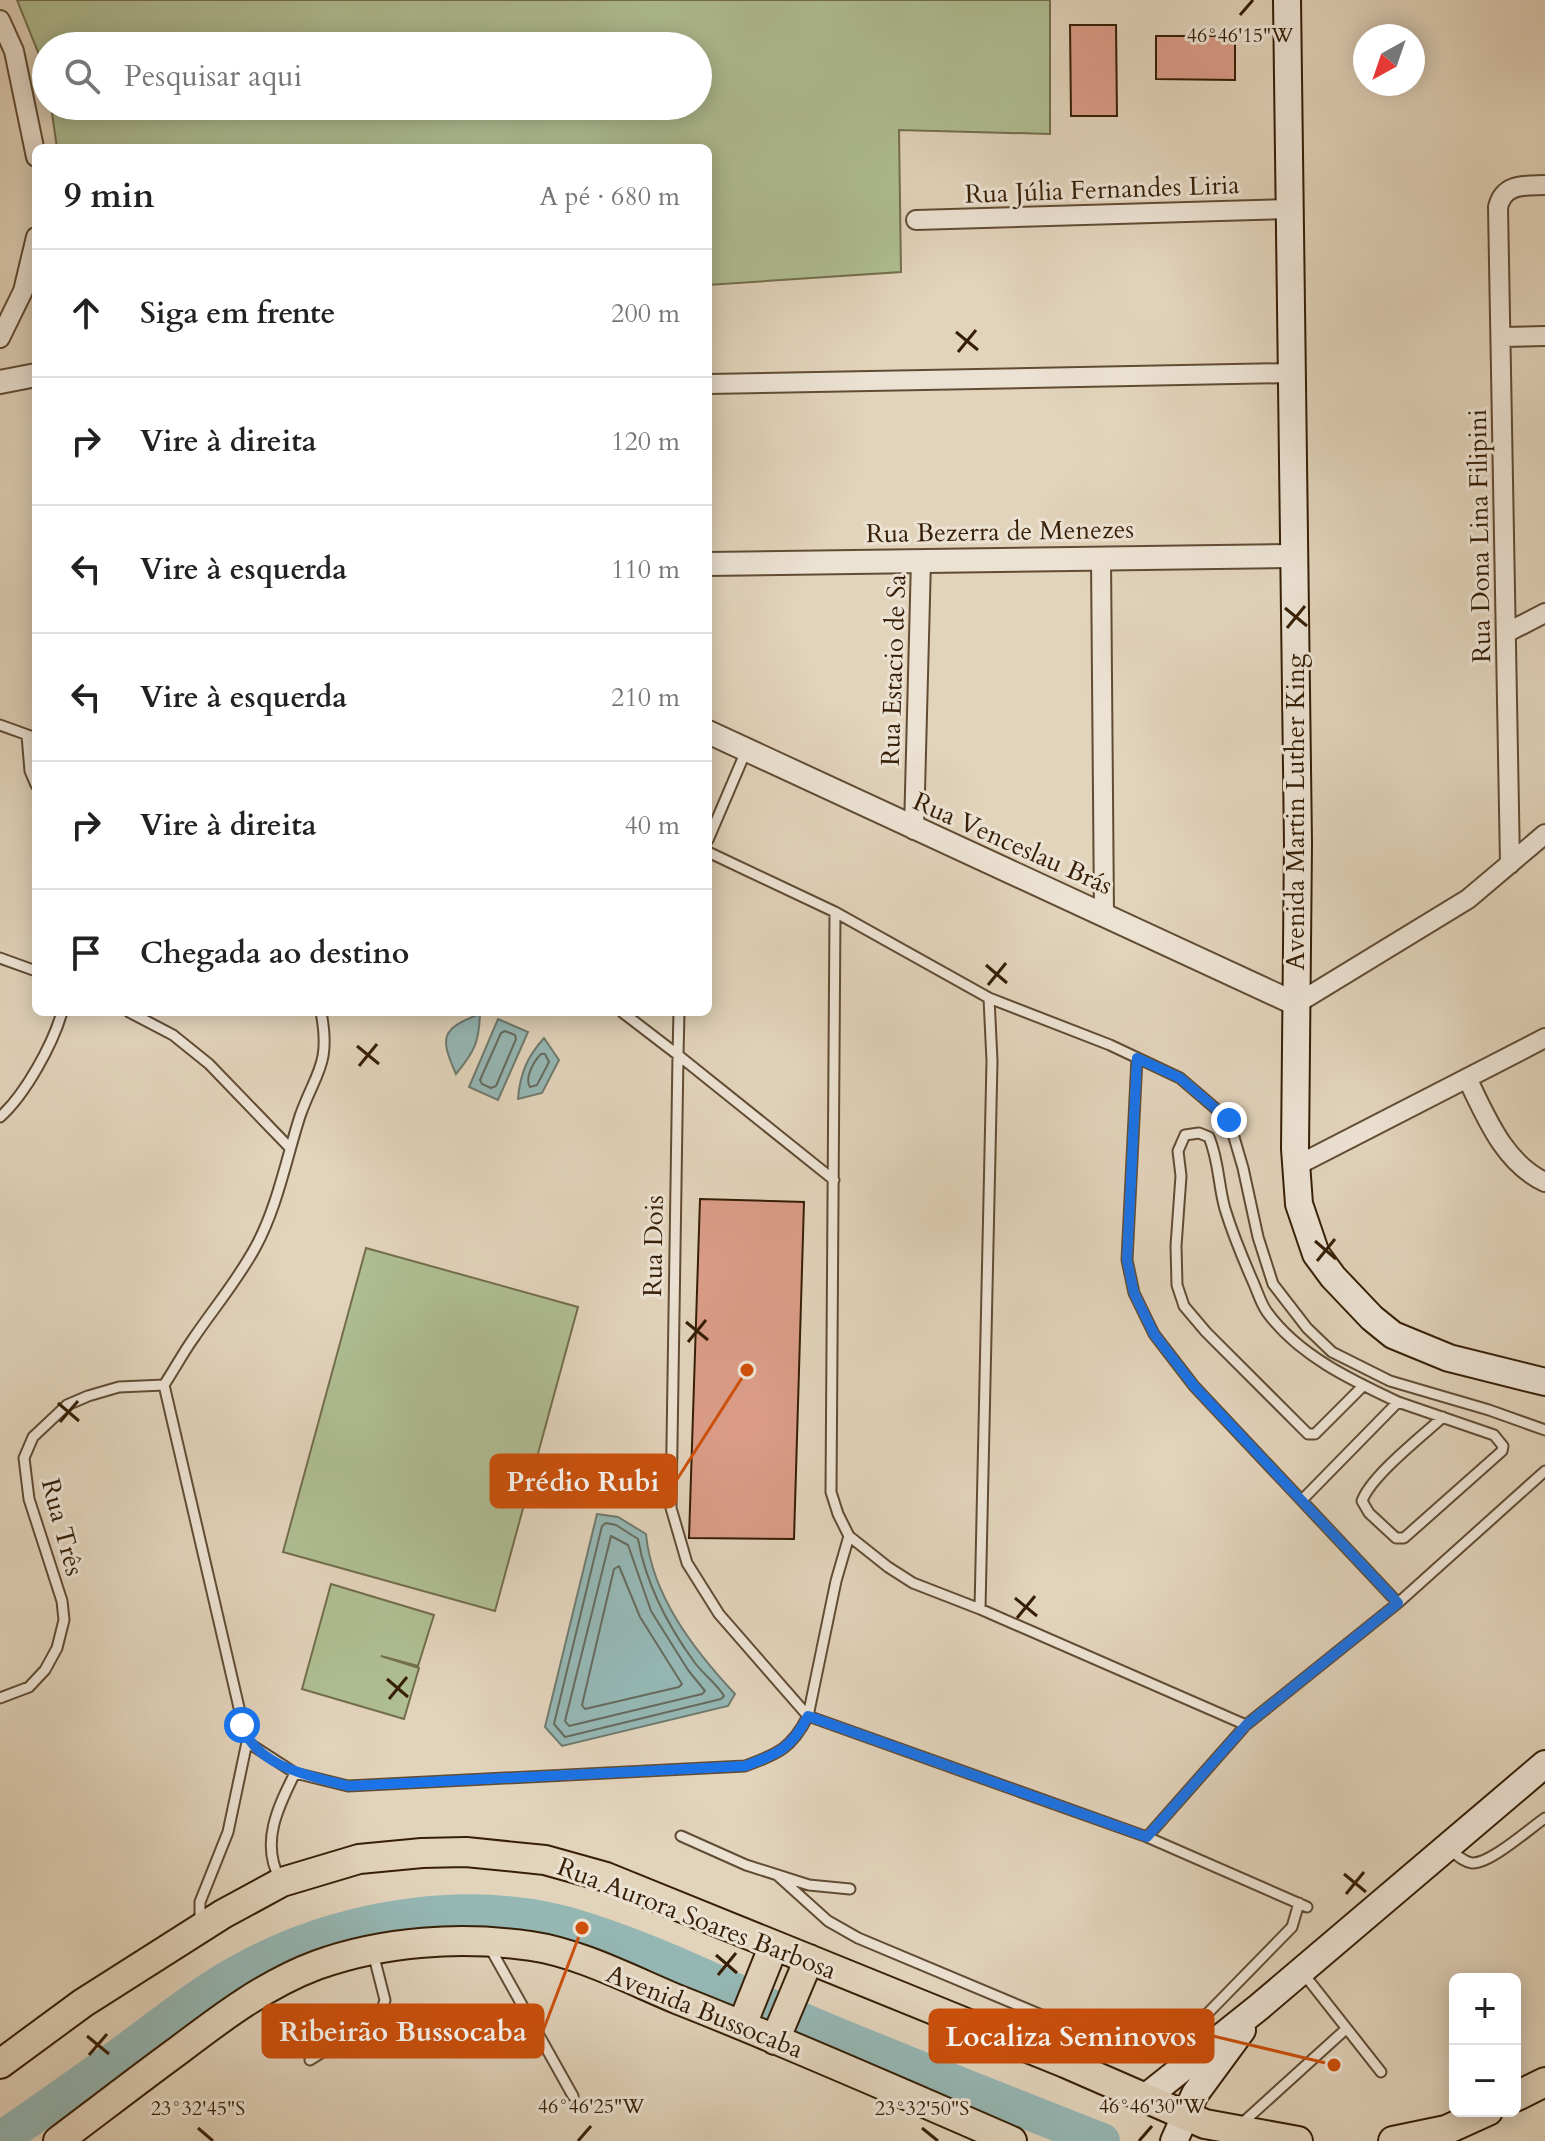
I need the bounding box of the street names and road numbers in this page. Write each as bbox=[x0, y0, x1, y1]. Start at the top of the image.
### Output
street label: Rua Júlia Fernandes Liria bbox=[964, 167, 1240, 212]
street label: Rua Dona Lina Filipini bbox=[1460, 409, 1499, 663]
street label: Rua Bezerra de Menezes bbox=[866, 512, 1134, 551]
street label: Rua Estacio de Sa bbox=[873, 574, 914, 766]
street label: Avenida Martin Luther King bbox=[1278, 653, 1313, 970]
street label: Rua Venceslau Brás bbox=[908, 784, 1118, 903]
street label: Rua Dois bbox=[635, 1195, 672, 1297]
street label: Rua Três bbox=[33, 1475, 92, 1580]
street label: Rua Aurora Soares Barbosa bbox=[552, 1849, 841, 1988]
street label: Avenida Bussocaba bbox=[601, 1956, 808, 2067]

